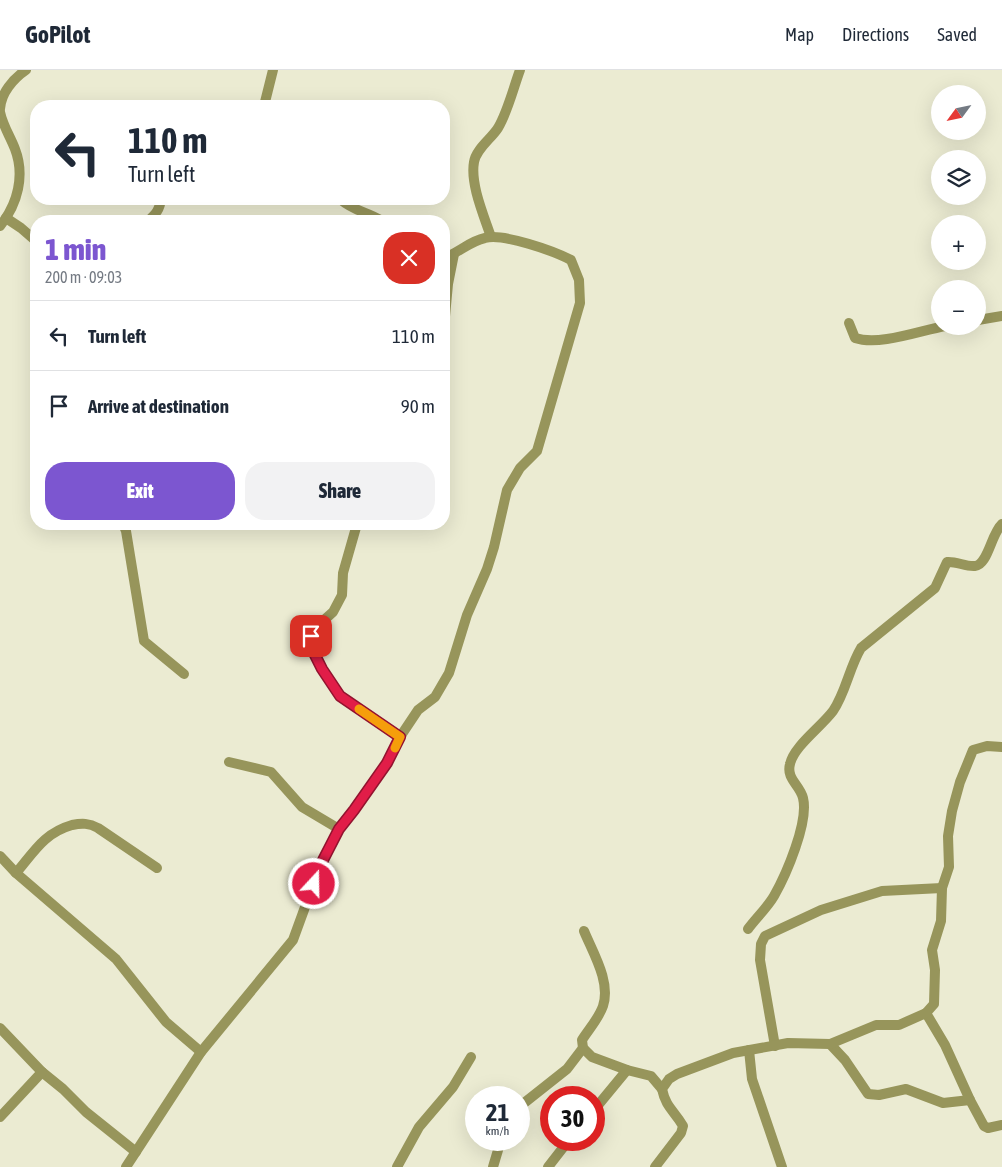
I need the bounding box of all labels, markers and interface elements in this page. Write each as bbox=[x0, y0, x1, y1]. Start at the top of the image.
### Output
text: GoPilot bbox=[25, 21, 90, 48]
text: Map bbox=[785, 24, 814, 45]
text: Directions bbox=[842, 24, 909, 45]
text: Saved bbox=[937, 24, 977, 45]
north arrow bbox=[931, 85, 986, 140]
map controls bbox=[931, 85, 986, 335]
icon: left bbox=[45, 120, 110, 185]
text: 110 m bbox=[128, 120, 207, 160]
button: layers bbox=[931, 150, 986, 205]
text: Turn left bbox=[128, 161, 195, 187]
button: + bbox=[931, 215, 986, 270]
text: 1 min bbox=[45, 232, 106, 266]
button: close bbox=[383, 232, 435, 284]
text: 200 m · 09:03 bbox=[45, 268, 122, 286]
button: − bbox=[931, 280, 986, 335]
icon: left bbox=[45, 322, 73, 350]
text: Turn left bbox=[88, 325, 146, 347]
text: 110 m bbox=[392, 325, 435, 347]
icon: arrive bbox=[45, 392, 73, 420]
text: Arrive at destination bbox=[88, 395, 229, 417]
text: 90 m bbox=[401, 395, 435, 417]
button: Exit bbox=[45, 462, 235, 520]
button: Share bbox=[245, 462, 435, 520]
pin bbox=[290, 615, 332, 657]
icon: arrive bbox=[297, 622, 325, 650]
position arrow bbox=[287, 857, 339, 909]
speed limit sign: 30 bbox=[540, 1086, 605, 1151]
text: 21 bbox=[486, 1098, 509, 1126]
text: km/h bbox=[486, 1124, 509, 1138]

